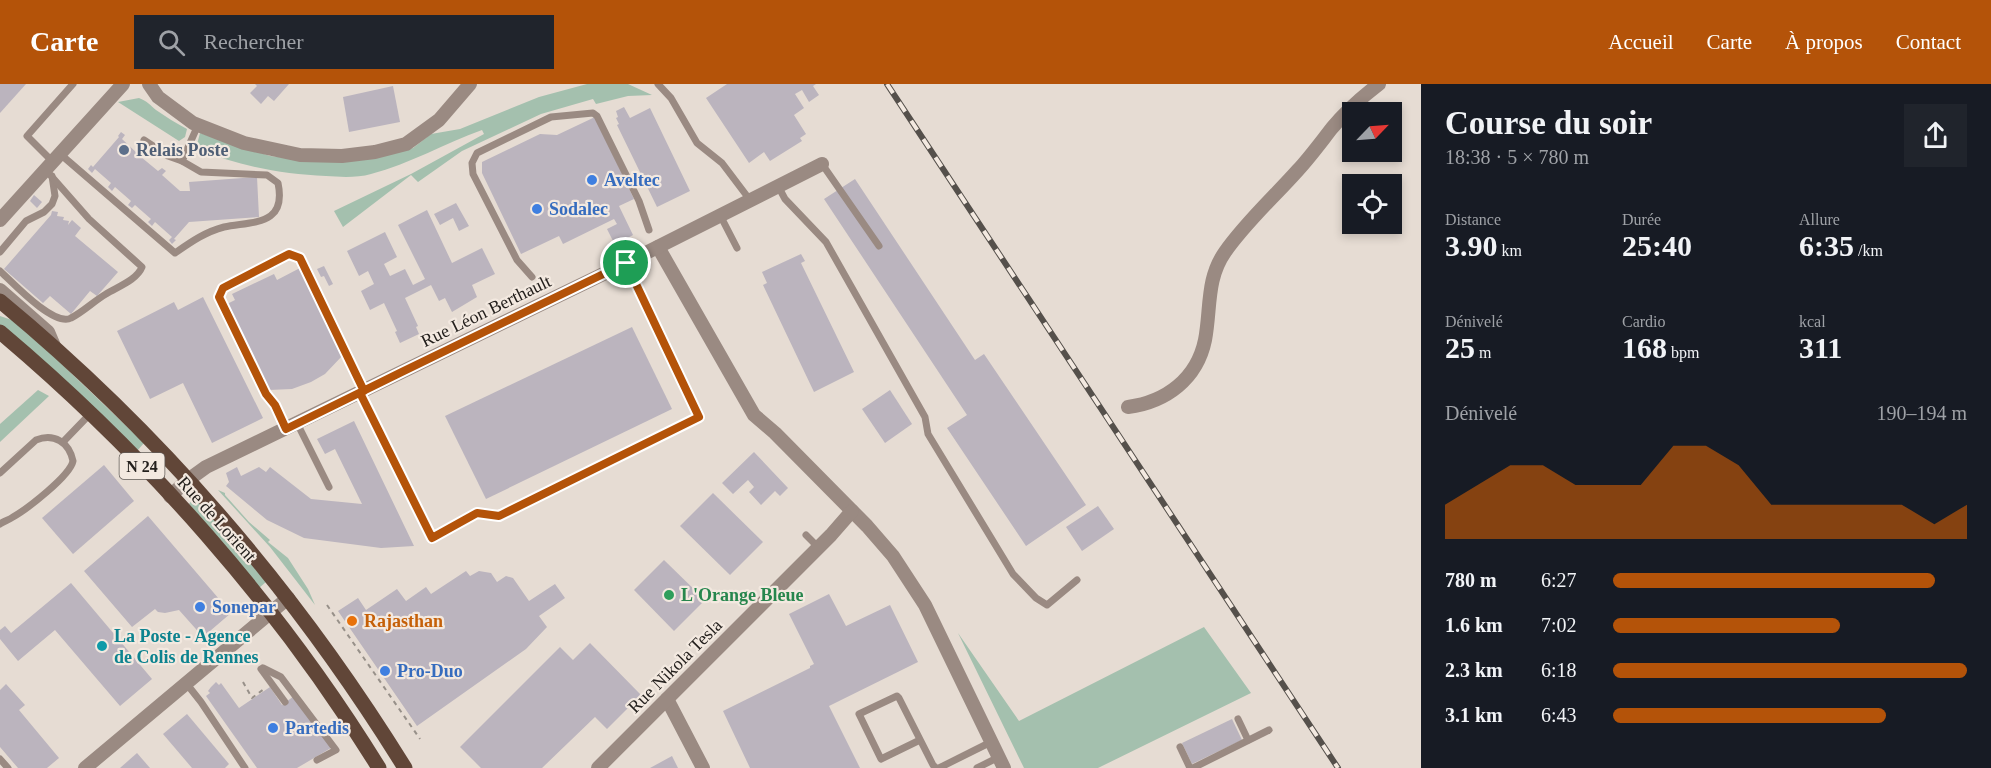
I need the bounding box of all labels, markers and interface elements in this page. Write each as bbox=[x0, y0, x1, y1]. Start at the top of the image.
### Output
search box bbox=[134, 15, 554, 69]
text: Carte bbox=[30, 26, 98, 57]
icon: search bbox=[155, 26, 188, 59]
text: Rechercher bbox=[203, 29, 304, 54]
text: Accueil bbox=[1608, 30, 1674, 54]
text: Carte bbox=[1707, 30, 1752, 54]
text: À propos bbox=[1785, 30, 1863, 54]
text: Contact bbox=[1896, 30, 1961, 54]
north arrow bbox=[1342, 102, 1402, 162]
map controls bbox=[1342, 102, 1402, 234]
button: share bbox=[1904, 104, 1967, 167]
text: Course du soir bbox=[1445, 105, 1652, 141]
place label: Relais Poste bbox=[136, 140, 228, 160]
marker: Relais Poste bbox=[117, 143, 131, 157]
text: 18:38 · 5 × 780 m bbox=[1445, 146, 1589, 168]
place label: Aveltec bbox=[604, 170, 660, 190]
marker: Aveltec bbox=[585, 173, 599, 187]
button: locate bbox=[1342, 174, 1402, 234]
place label: Sodalec bbox=[549, 199, 608, 219]
marker: Sodalec bbox=[530, 202, 544, 216]
text: Distance bbox=[1445, 211, 1501, 228]
text: Durée bbox=[1622, 211, 1661, 228]
text: Allure bbox=[1799, 211, 1840, 228]
text: 3.90 bbox=[1445, 229, 1498, 262]
text: 25:40 bbox=[1622, 229, 1692, 262]
text: 6:35 bbox=[1799, 229, 1854, 262]
pin bbox=[600, 237, 651, 288]
text: km bbox=[1498, 242, 1522, 259]
text: /km bbox=[1854, 242, 1883, 259]
icon: arrive bbox=[609, 246, 642, 279]
street label: Rue Léon Berthault bbox=[418, 271, 554, 351]
text: Dénivelé bbox=[1445, 313, 1503, 330]
text: Cardio bbox=[1622, 313, 1666, 330]
text: kcal bbox=[1799, 313, 1826, 330]
text: 25 bbox=[1445, 331, 1475, 364]
text: 168 bbox=[1622, 331, 1667, 364]
text: 311 bbox=[1799, 331, 1842, 364]
text: m bbox=[1475, 344, 1491, 361]
text: bpm bbox=[1667, 344, 1699, 361]
text: Dénivelé bbox=[1445, 402, 1517, 424]
text: 190–194 m bbox=[1876, 402, 1967, 424]
road number: N 24 bbox=[120, 453, 164, 479]
street label: Rue de Lorient bbox=[173, 472, 261, 566]
text: 780 m bbox=[1445, 569, 1497, 591]
text: 6:27 bbox=[1541, 569, 1577, 591]
place label: L'Orange Bleue bbox=[681, 585, 804, 605]
marker: L'Orange Bleue bbox=[662, 588, 676, 602]
place label: Sonepar bbox=[212, 597, 276, 617]
marker: Sonepar bbox=[193, 600, 207, 614]
place label: Rajasthan bbox=[364, 611, 443, 631]
marker: Rajasthan bbox=[345, 614, 359, 628]
text: 1.6 km bbox=[1445, 614, 1503, 636]
text: 7:02 bbox=[1541, 614, 1577, 636]
street label: Rue Nikola Tesla bbox=[624, 615, 726, 717]
place label: La Poste - Agence de Colis de Rennes bbox=[114, 626, 259, 667]
marker: La Poste - Agence de Colis de Rennes bbox=[95, 639, 109, 653]
text: 2.3 km bbox=[1445, 659, 1503, 681]
text: 6:18 bbox=[1541, 659, 1577, 681]
place label: Pro-Duo bbox=[397, 661, 463, 681]
marker: Pro-Duo bbox=[378, 664, 392, 678]
text: 3.1 km bbox=[1445, 704, 1503, 726]
text: 6:43 bbox=[1541, 704, 1577, 726]
place label: Partedis bbox=[285, 718, 349, 738]
marker: Partedis bbox=[266, 721, 280, 735]

